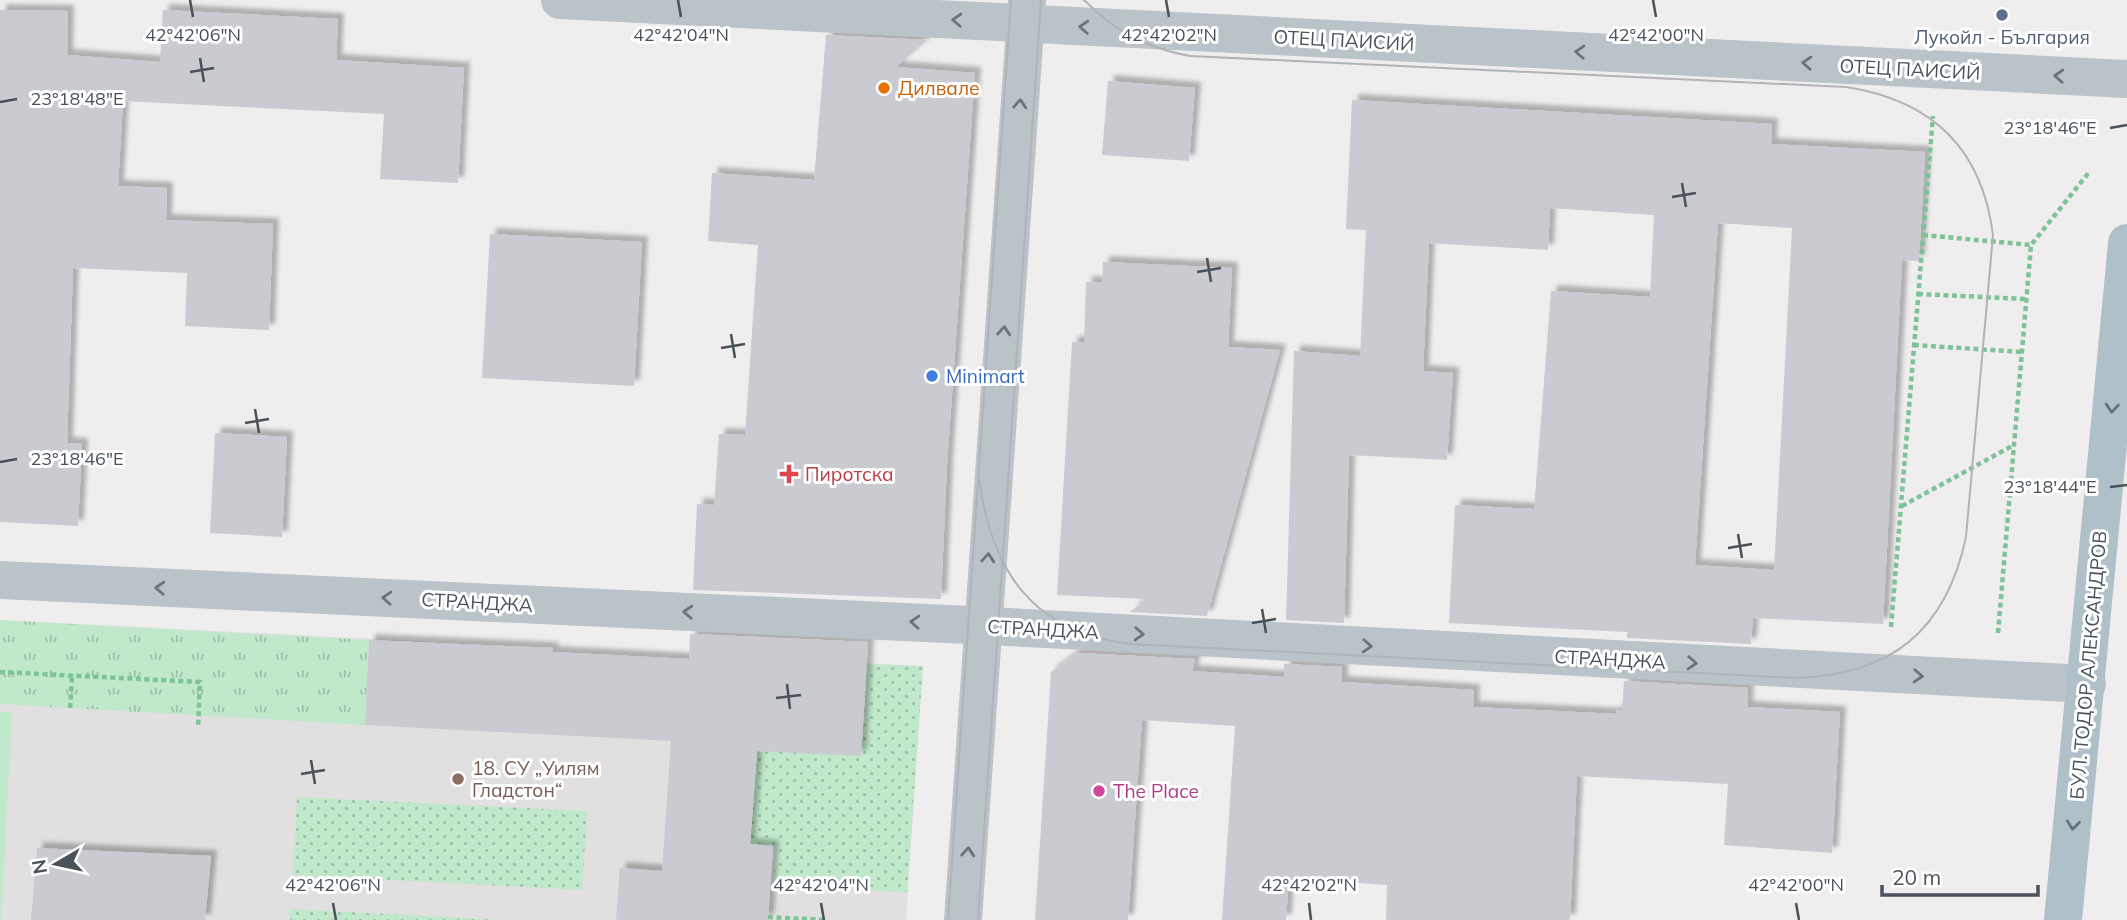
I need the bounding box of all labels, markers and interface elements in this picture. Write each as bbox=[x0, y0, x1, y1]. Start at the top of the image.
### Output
marker: Лукойл - България bbox=[1994, 7, 2010, 23]
one-way arrow bbox=[951, 13, 962, 28]
one-way arrow bbox=[1078, 20, 1089, 35]
text: 42°42'06"N bbox=[145, 23, 241, 46]
text: 42°42'04"N bbox=[633, 23, 729, 46]
text: 42°42'02"N bbox=[1121, 23, 1217, 46]
text: 42°42'00"N bbox=[1608, 23, 1704, 46]
street label: ОТЕЦ ПАИСИЙ bbox=[1273, 24, 1415, 56]
place label: Лукойл - България bbox=[1914, 25, 2090, 49]
one-way arrow bbox=[1574, 45, 1585, 60]
street label: ОТЕЦ ПАИСИЙ bbox=[1839, 53, 1981, 85]
one-way arrow bbox=[1801, 56, 1812, 71]
one-way arrow bbox=[2053, 69, 2064, 84]
place label: Дилвале bbox=[898, 76, 980, 100]
marker: Дилвале bbox=[876, 80, 892, 96]
text: 23°18'48"E bbox=[30, 87, 124, 110]
one-way arrow bbox=[1012, 98, 1027, 109]
text: 23°18'46"E bbox=[2003, 116, 2097, 139]
one-way arrow bbox=[996, 325, 1011, 336]
place label: Minimart bbox=[946, 364, 1025, 388]
marker: Minimart bbox=[924, 368, 940, 384]
one-way arrow bbox=[2105, 403, 2120, 414]
text: 23°18'46"E bbox=[30, 447, 124, 470]
place label: Пиротска bbox=[805, 462, 894, 486]
marker: Пиротска bbox=[779, 464, 799, 484]
text: 23°18'44"E bbox=[2003, 475, 2097, 498]
street label: БУЛ. ТОДОР АЛЕКСАНДРОВ bbox=[2064, 530, 2112, 800]
one-way arrow bbox=[980, 552, 995, 563]
one-way arrow bbox=[154, 580, 165, 595]
street label: СТРАНДЖА bbox=[421, 587, 533, 617]
one-way arrow bbox=[382, 591, 393, 606]
one-way arrow bbox=[682, 604, 693, 619]
street label: СТРАНДЖА bbox=[987, 614, 1099, 644]
one-way arrow bbox=[910, 615, 921, 630]
one-way arrow bbox=[1134, 626, 1145, 641]
one-way arrow bbox=[1361, 638, 1372, 653]
street label: СТРАНДЖА bbox=[1554, 644, 1666, 674]
one-way arrow bbox=[1686, 656, 1697, 671]
one-way arrow bbox=[1913, 668, 1924, 683]
place label: 18. СУ „Уилям Гладстон“ bbox=[472, 756, 600, 802]
marker: 18. СУ „Уилям Гладстон“ bbox=[450, 771, 466, 787]
place label: The Place bbox=[1113, 779, 1199, 803]
marker: The Place bbox=[1091, 783, 1107, 799]
one-way arrow bbox=[2066, 820, 2081, 831]
north arrow bbox=[21, 829, 91, 899]
one-way arrow bbox=[960, 846, 975, 857]
scale bar bbox=[1882, 853, 2038, 897]
text: N bbox=[26, 858, 52, 876]
text: 20 m bbox=[1892, 864, 1941, 890]
text: 42°42'06"N bbox=[285, 873, 381, 896]
text: 42°42'04"N bbox=[773, 873, 869, 896]
text: 42°42'02"N bbox=[1261, 873, 1357, 896]
text: 42°42'00"N bbox=[1748, 873, 1844, 896]

